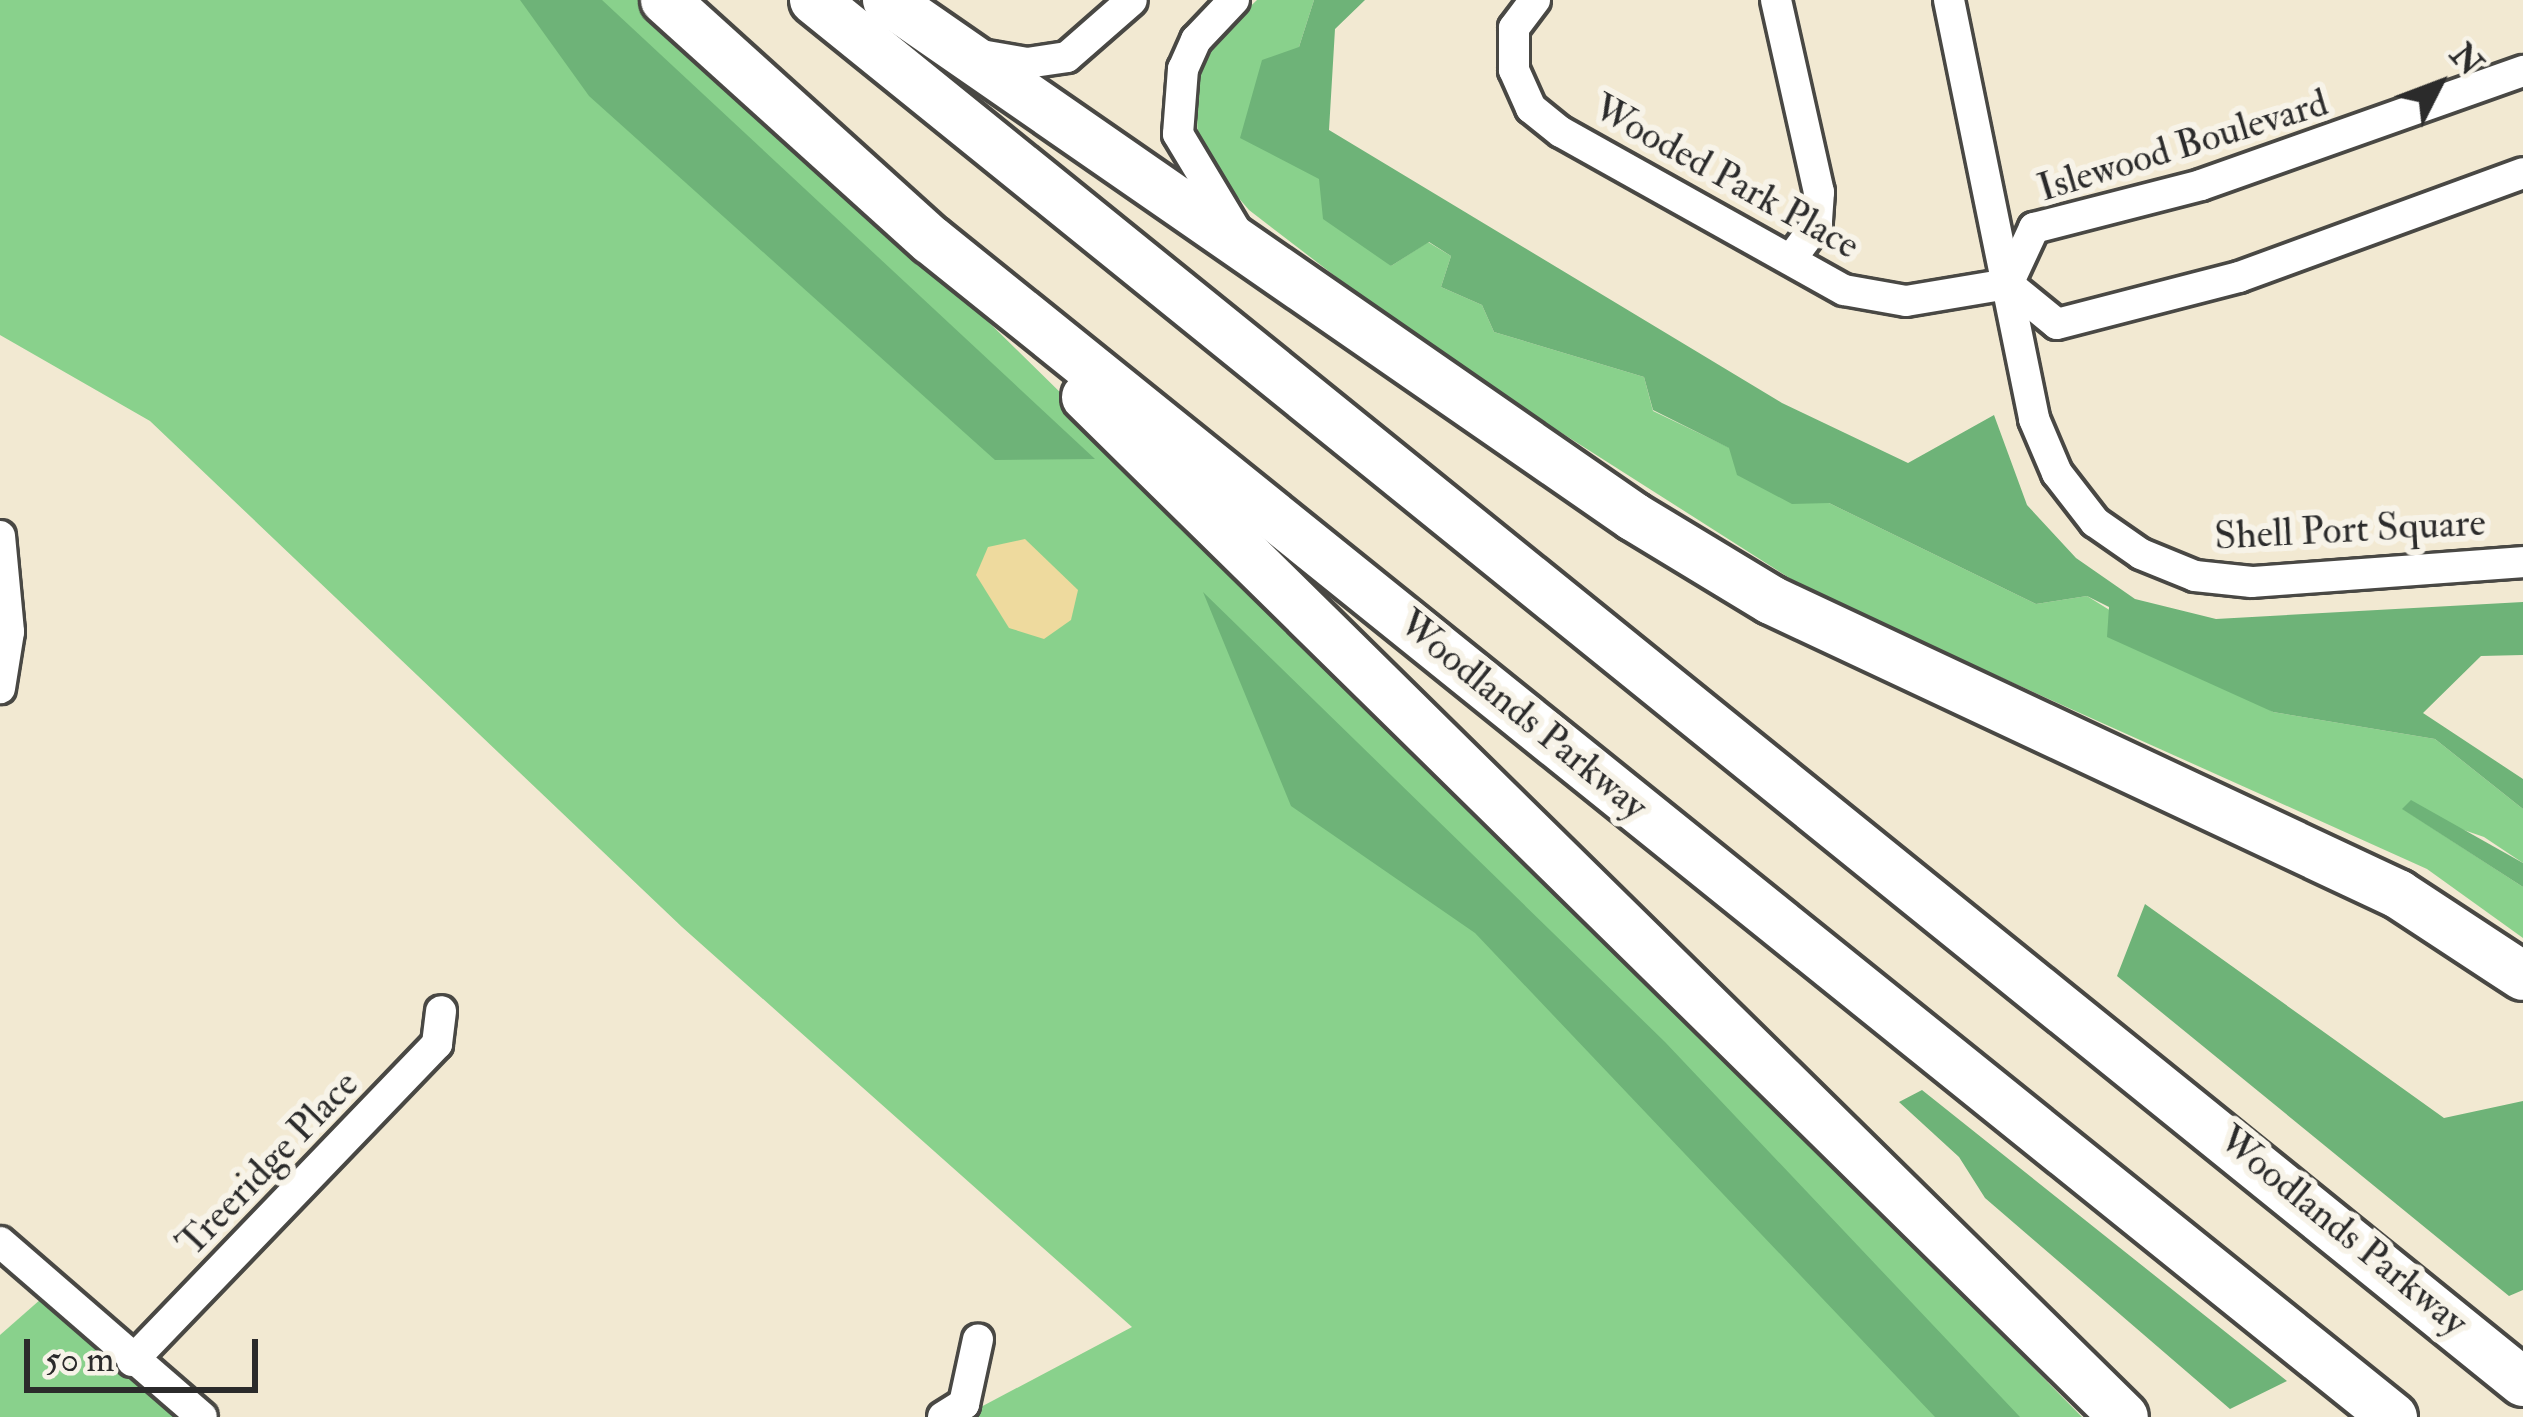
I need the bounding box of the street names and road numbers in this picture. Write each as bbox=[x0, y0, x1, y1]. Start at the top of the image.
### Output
street label: Islewood Boulevard bbox=[2032, 80, 2334, 212]
street label: Wooded Park Place bbox=[1585, 85, 1867, 269]
street label: Shell Port Square bbox=[2213, 500, 2487, 560]
street label: Woodlands Parkway bbox=[1389, 600, 1657, 830]
street label: Treeridge Place bbox=[168, 1061, 368, 1267]
street label: Woodlands Parkway bbox=[2209, 1116, 2477, 1346]

